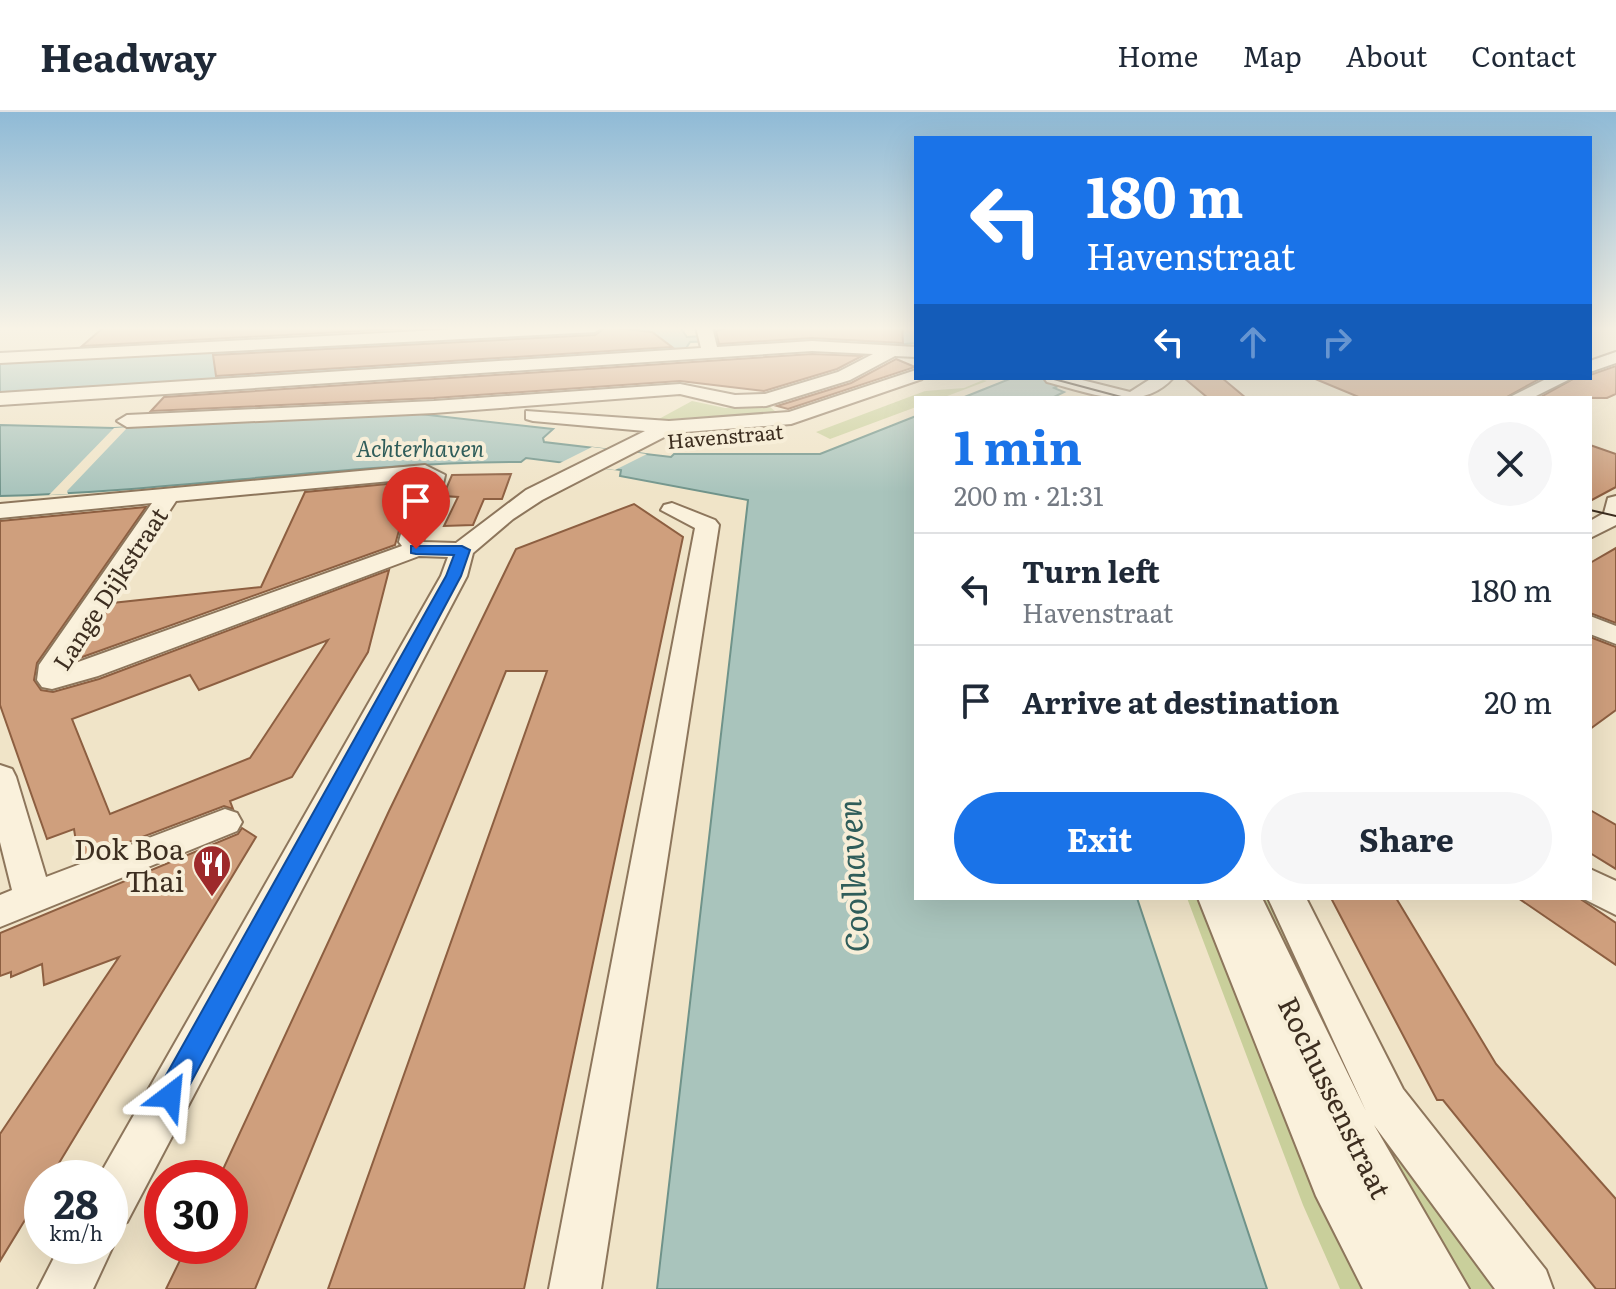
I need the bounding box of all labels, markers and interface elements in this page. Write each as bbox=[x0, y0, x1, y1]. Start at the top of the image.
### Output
text: Headway bbox=[40, 27, 216, 84]
text: Home bbox=[1117, 34, 1198, 76]
text: Map bbox=[1242, 34, 1302, 76]
text: About bbox=[1346, 34, 1427, 76]
text: Contact bbox=[1471, 34, 1576, 76]
text: 180 m bbox=[1086, 152, 1244, 235]
icon: left bbox=[954, 168, 1058, 272]
text: Havenstraat bbox=[1086, 228, 1295, 281]
icon: left bbox=[1147, 320, 1191, 364]
icon: ahead bbox=[1231, 320, 1275, 364]
icon: right bbox=[1315, 320, 1359, 364]
text: 1 min bbox=[954, 409, 1082, 480]
street label: Havenstraat bbox=[666, 415, 784, 455]
button: close bbox=[1468, 422, 1552, 506]
water label: Achterhaven bbox=[356, 431, 484, 464]
pin bbox=[382, 467, 450, 549]
text: 200 m · 21:31 bbox=[954, 475, 1104, 514]
icon: arrive bbox=[394, 479, 438, 523]
street label: Lange Dijkstraat bbox=[43, 499, 175, 676]
text: Turn left bbox=[1022, 548, 1160, 592]
icon: left bbox=[954, 567, 998, 611]
text: 180 m bbox=[1471, 567, 1552, 611]
text: Havenstraat bbox=[1022, 592, 1173, 631]
icon: arrive bbox=[954, 679, 998, 723]
text: Arrive at destination bbox=[1022, 679, 1339, 723]
text: 20 m bbox=[1484, 679, 1552, 723]
button: Exit bbox=[954, 792, 1245, 884]
button: Share bbox=[1261, 792, 1552, 884]
water label: Coolhaven bbox=[823, 798, 879, 954]
place label: Dok Boa Thai bbox=[74, 827, 184, 901]
restaurant icon: Dok Boa Thai bbox=[191, 843, 233, 898]
street label: Rochussenstraat bbox=[1269, 989, 1403, 1206]
position arrow bbox=[128, 1054, 212, 1138]
speed limit sign: 30 bbox=[144, 1160, 248, 1264]
text: 28 bbox=[53, 1172, 99, 1231]
text: km/h bbox=[49, 1217, 103, 1247]

